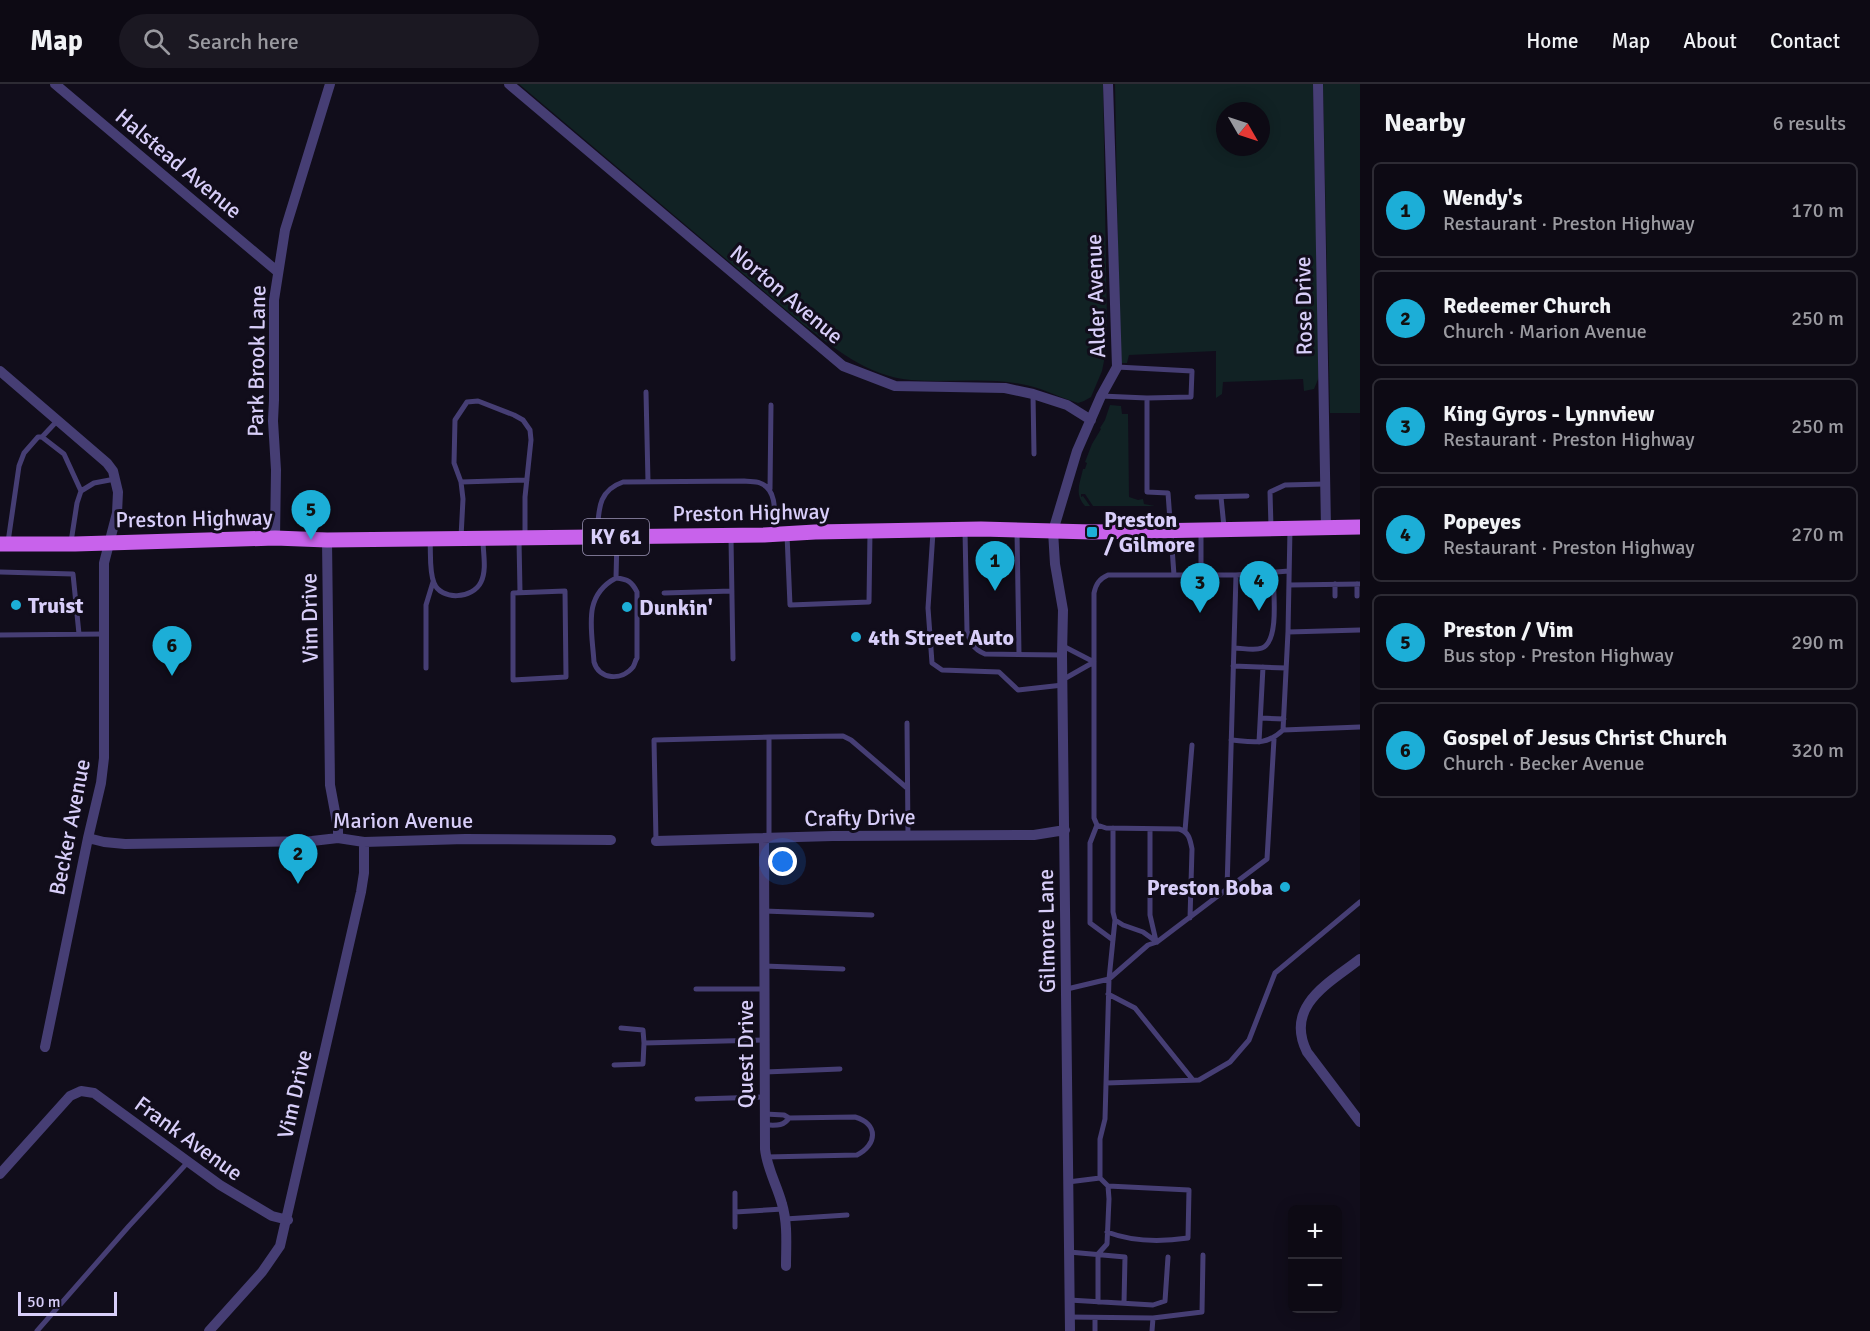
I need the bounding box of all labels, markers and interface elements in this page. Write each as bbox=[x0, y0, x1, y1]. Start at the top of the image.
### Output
search box bbox=[119, 14, 539, 68]
text: Map bbox=[30, 24, 83, 58]
icon: search bbox=[140, 25, 173, 58]
text: Search here bbox=[188, 28, 299, 55]
text: Home bbox=[1526, 28, 1579, 54]
text: Map bbox=[1612, 28, 1650, 54]
text: About bbox=[1683, 28, 1737, 54]
text: Contact bbox=[1770, 28, 1840, 54]
north arrow bbox=[1216, 102, 1270, 156]
street label: Halstead Avenue bbox=[110, 103, 247, 224]
text: Nearby bbox=[1384, 107, 1465, 139]
text: 6 results bbox=[1773, 111, 1846, 136]
text: Wendy's bbox=[1443, 184, 1523, 211]
text: 1 bbox=[1400, 198, 1411, 223]
text: 170 m bbox=[1791, 198, 1844, 223]
text: Restaurant · Preston Highway bbox=[1443, 211, 1695, 236]
street label: Alder Avenue bbox=[1080, 234, 1111, 358]
street label: Norton Avenue bbox=[725, 239, 849, 350]
street label: Rose Drive bbox=[1289, 256, 1318, 356]
street label: Park Brook Lane bbox=[242, 285, 271, 437]
text: Redeemer Church bbox=[1443, 292, 1611, 319]
text: 2 bbox=[1400, 306, 1411, 331]
text: 250 m bbox=[1791, 306, 1844, 331]
text: Church · Marion Avenue bbox=[1443, 319, 1647, 344]
text: King Gyros - Lynnview bbox=[1443, 400, 1654, 427]
text: 3 bbox=[1400, 414, 1411, 439]
text: 250 m bbox=[1791, 414, 1844, 439]
text: Restaurant · Preston Highway bbox=[1443, 427, 1695, 452]
pin: 5 bbox=[292, 490, 330, 540]
street label: Preston Highway bbox=[672, 498, 831, 527]
street label: Preston Highway bbox=[115, 504, 274, 533]
place label: Preston / Gilmore bbox=[1104, 506, 1195, 558]
text: Popeyes bbox=[1443, 508, 1521, 535]
road number: KY 61 bbox=[583, 519, 649, 555]
text: 4 bbox=[1400, 522, 1411, 547]
text: 270 m bbox=[1791, 522, 1844, 547]
marker: Preston / Gilmore bbox=[1085, 525, 1099, 539]
text: Restaurant · Preston Highway bbox=[1443, 535, 1695, 560]
pin: 1 bbox=[976, 542, 1014, 591]
pin: 4 bbox=[1240, 562, 1278, 611]
pin: 3 bbox=[1180, 564, 1220, 613]
street label: Vim Drive bbox=[295, 573, 324, 663]
place label: Truist bbox=[28, 592, 84, 619]
place label: Dunkin' bbox=[639, 594, 713, 621]
marker: Truist bbox=[9, 598, 23, 612]
marker: Dunkin' bbox=[620, 600, 634, 614]
text: Preston / Vim bbox=[1443, 616, 1574, 643]
place label: 4th Street Auto bbox=[868, 624, 1014, 651]
pin: 6 bbox=[152, 626, 192, 676]
marker: 4th Street Auto bbox=[849, 630, 863, 644]
text: 5 bbox=[1400, 630, 1411, 655]
text: 290 m bbox=[1791, 630, 1844, 655]
text: Bus stop · Preston Highway bbox=[1443, 643, 1674, 668]
text: Gospel of Jesus Christ Church bbox=[1443, 724, 1727, 751]
text: 6 bbox=[1400, 738, 1411, 763]
text: 320 m bbox=[1791, 738, 1844, 763]
text: Church · Becker Avenue bbox=[1443, 751, 1645, 776]
street label: Becker Avenue bbox=[43, 757, 96, 897]
street label: Crafty Drive bbox=[804, 803, 916, 832]
street label: Marion Avenue bbox=[333, 807, 473, 834]
pin: 2 bbox=[278, 834, 318, 884]
your location bbox=[768, 847, 797, 876]
street label: Gilmore Lane bbox=[1032, 869, 1061, 993]
place label: Preston Boba bbox=[1147, 874, 1273, 901]
marker: Preston Boba bbox=[1278, 880, 1292, 894]
street label: Quest Drive bbox=[732, 1000, 759, 1108]
street label: Vim Drive bbox=[271, 1047, 318, 1141]
street label: Frank Avenue bbox=[129, 1090, 248, 1187]
map controls bbox=[1288, 1205, 1342, 1313]
button: + bbox=[1288, 1205, 1342, 1259]
button: − bbox=[1288, 1259, 1342, 1313]
scale bar bbox=[18, 1289, 117, 1316]
text: 50 m bbox=[27, 1292, 61, 1312]

